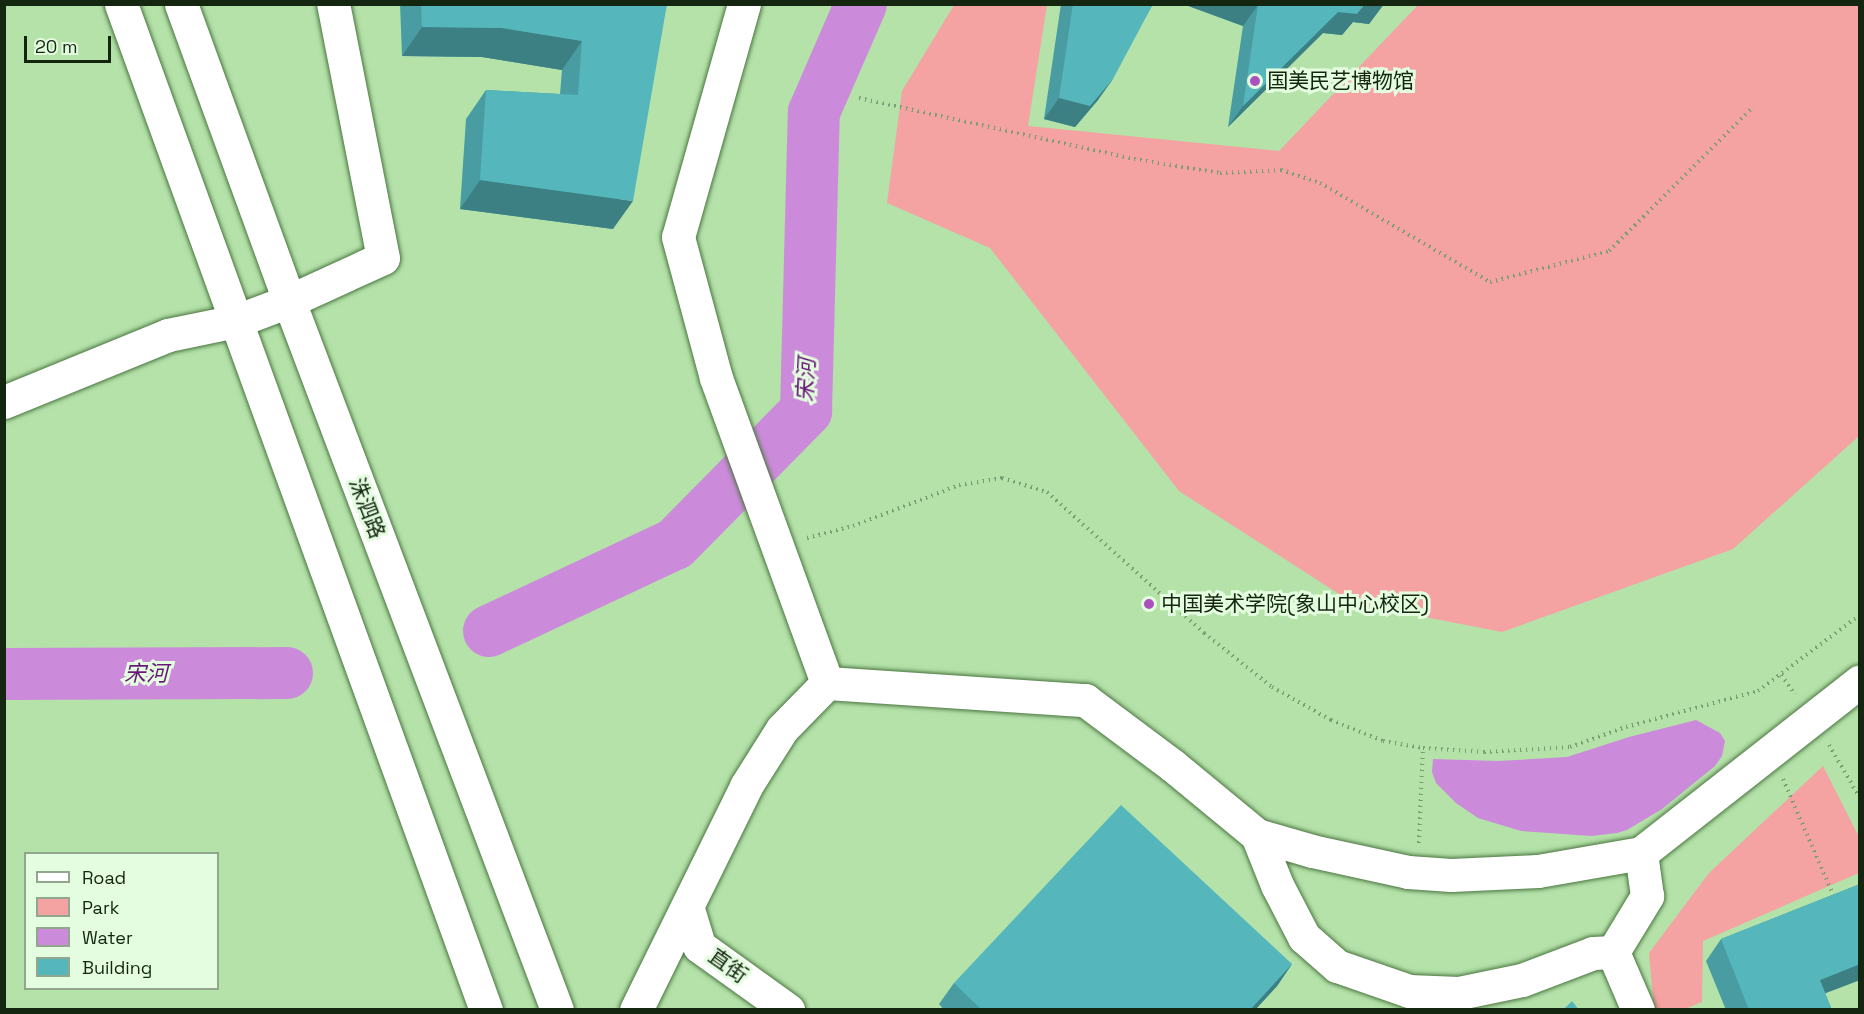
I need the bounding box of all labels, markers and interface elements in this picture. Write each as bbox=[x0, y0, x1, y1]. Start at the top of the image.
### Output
scale bar bbox=[27, 24, 114, 62]
text: 20 m bbox=[35, 35, 78, 58]
place label: 国美民艺博物馆 bbox=[1267, 68, 1414, 94]
marker: 国美民艺博物馆 bbox=[1248, 74, 1262, 88]
water label: 宋河 bbox=[792, 357, 820, 403]
street label: 洙泗路 bbox=[344, 474, 390, 542]
place label: 中国美术学院(象山中心校区) bbox=[1161, 591, 1429, 617]
marker: 中国美术学院(象山中心校区) bbox=[1142, 597, 1156, 611]
water label: 宋河 bbox=[124, 661, 168, 687]
legend bbox=[24, 852, 219, 990]
text: Road bbox=[82, 866, 126, 889]
text: Park bbox=[82, 896, 119, 919]
text: Water bbox=[82, 926, 133, 949]
street label: 直街 bbox=[704, 944, 752, 988]
text: Building bbox=[82, 956, 152, 979]

